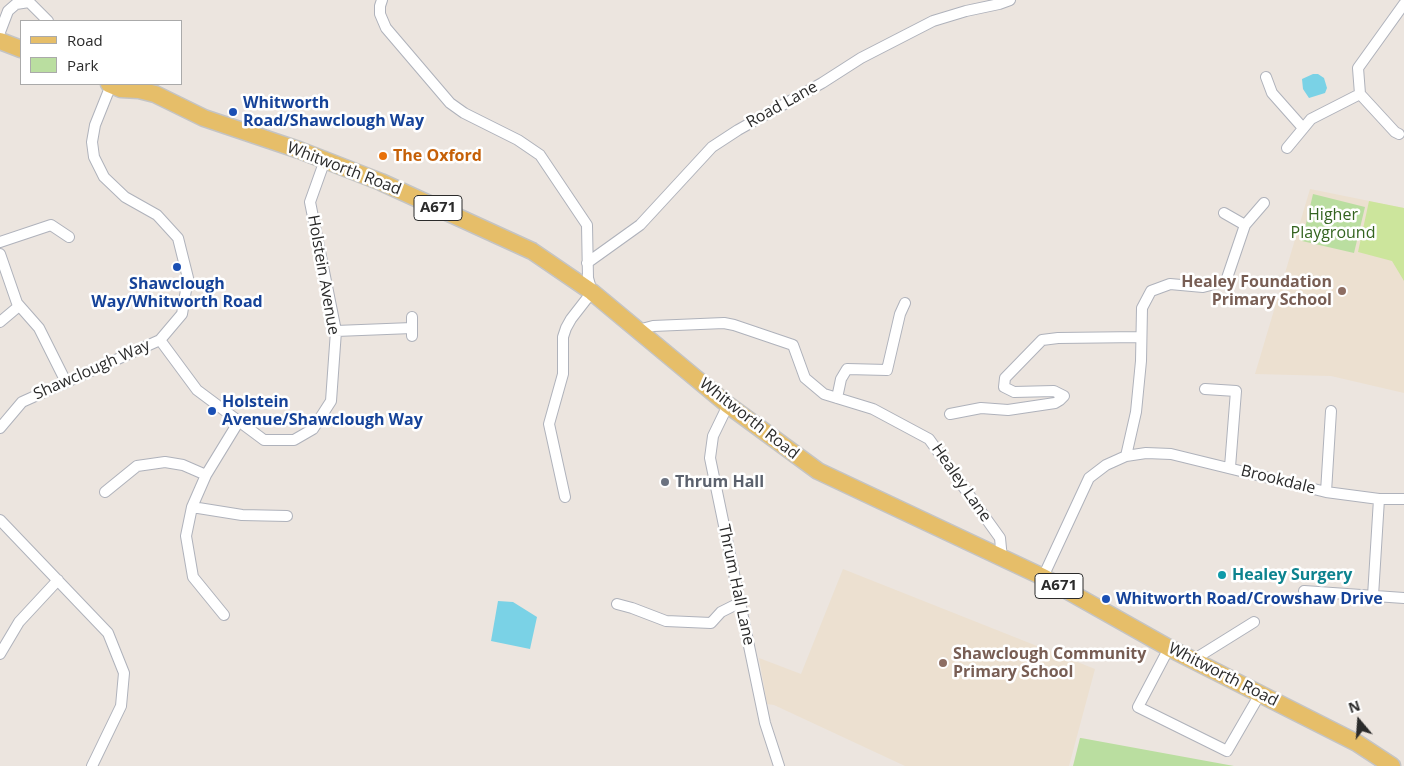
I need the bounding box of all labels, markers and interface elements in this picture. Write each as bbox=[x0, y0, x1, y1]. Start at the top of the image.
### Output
legend bbox=[20, 20, 182, 85]
text: Road bbox=[67, 30, 103, 50]
text: Park bbox=[67, 55, 98, 75]
street label: Road Lane bbox=[743, 78, 821, 132]
place label: Whitworth Road/Shawclough Way bbox=[243, 93, 424, 131]
marker: Whitworth Road/Shawclough Way bbox=[227, 106, 239, 118]
street label: Whitworth Road bbox=[284, 138, 404, 200]
place label: The Oxford bbox=[393, 146, 482, 166]
marker: The Oxford bbox=[377, 150, 389, 162]
road number: A671 bbox=[414, 196, 462, 220]
park label: Higher Playground bbox=[1291, 205, 1375, 243]
street label: Holstein Avenue bbox=[303, 214, 343, 336]
marker: Shawclough Way/Whitworth Road bbox=[171, 261, 183, 273]
place label: Healey Foundation Primary School bbox=[1181, 272, 1332, 310]
place label: Shawclough Way/Whitworth Road bbox=[91, 274, 263, 312]
marker: Healey Foundation Primary School bbox=[1336, 285, 1348, 297]
street label: Shawclough Way bbox=[31, 336, 153, 404]
street label: Whitworth Road bbox=[696, 374, 802, 464]
place label: Holstein Avenue/Shawclough Way bbox=[222, 392, 423, 430]
marker: Holstein Avenue/Shawclough Way bbox=[206, 405, 218, 417]
street label: Healey Lane bbox=[927, 440, 995, 526]
street label: Brookdale bbox=[1239, 461, 1317, 499]
place label: Thrum Hall bbox=[675, 472, 764, 492]
marker: Thrum Hall bbox=[659, 476, 671, 488]
street label: Thrum Hall Lane bbox=[714, 523, 758, 647]
place label: Healey Surgery bbox=[1232, 565, 1352, 585]
marker: Healey Surgery bbox=[1216, 569, 1228, 581]
road number: A671 bbox=[1035, 574, 1083, 598]
place label: Whitworth Road/Crowshaw Drive bbox=[1116, 589, 1383, 609]
marker: Whitworth Road/Crowshaw Drive bbox=[1100, 593, 1112, 605]
street label: Whitworth Road bbox=[1165, 639, 1281, 711]
place label: Shawclough Community Primary School bbox=[953, 644, 1146, 682]
marker: Shawclough Community Primary School bbox=[937, 657, 949, 669]
text: N bbox=[1346, 695, 1363, 717]
north arrow bbox=[1334, 696, 1384, 746]

